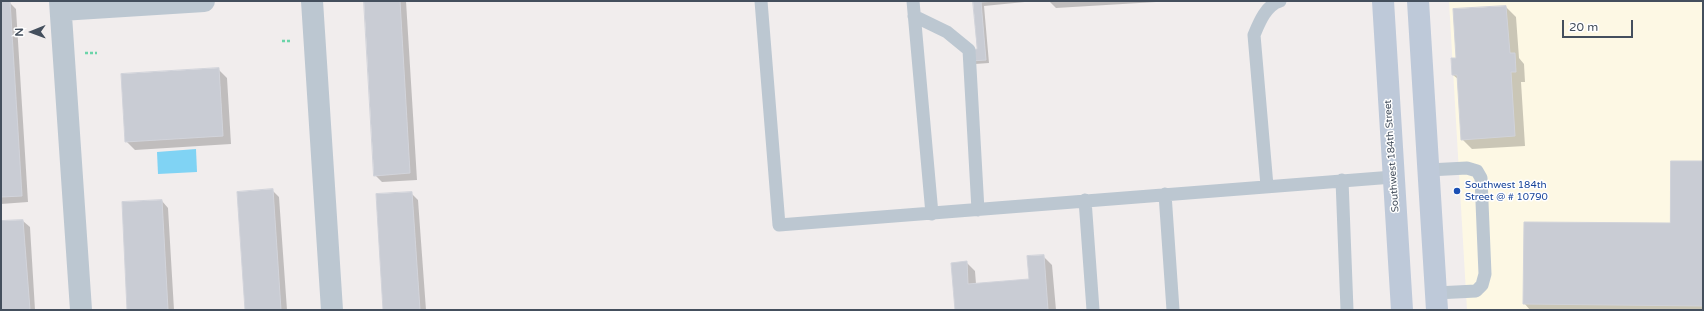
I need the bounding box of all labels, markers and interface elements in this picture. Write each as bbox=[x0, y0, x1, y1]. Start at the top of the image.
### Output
north arrow bbox=[12, 12, 52, 52]
scale bar bbox=[1564, 12, 1635, 38]
text: 20 m bbox=[1569, 20, 1598, 34]
text: N bbox=[13, 28, 26, 37]
street label: Southwest 184th Street bbox=[1382, 99, 1402, 213]
place label: Southwest 184th Street @ # 10790 bbox=[1465, 179, 1548, 202]
marker: Southwest 184th Street @ # 10790 bbox=[1452, 186, 1462, 196]

